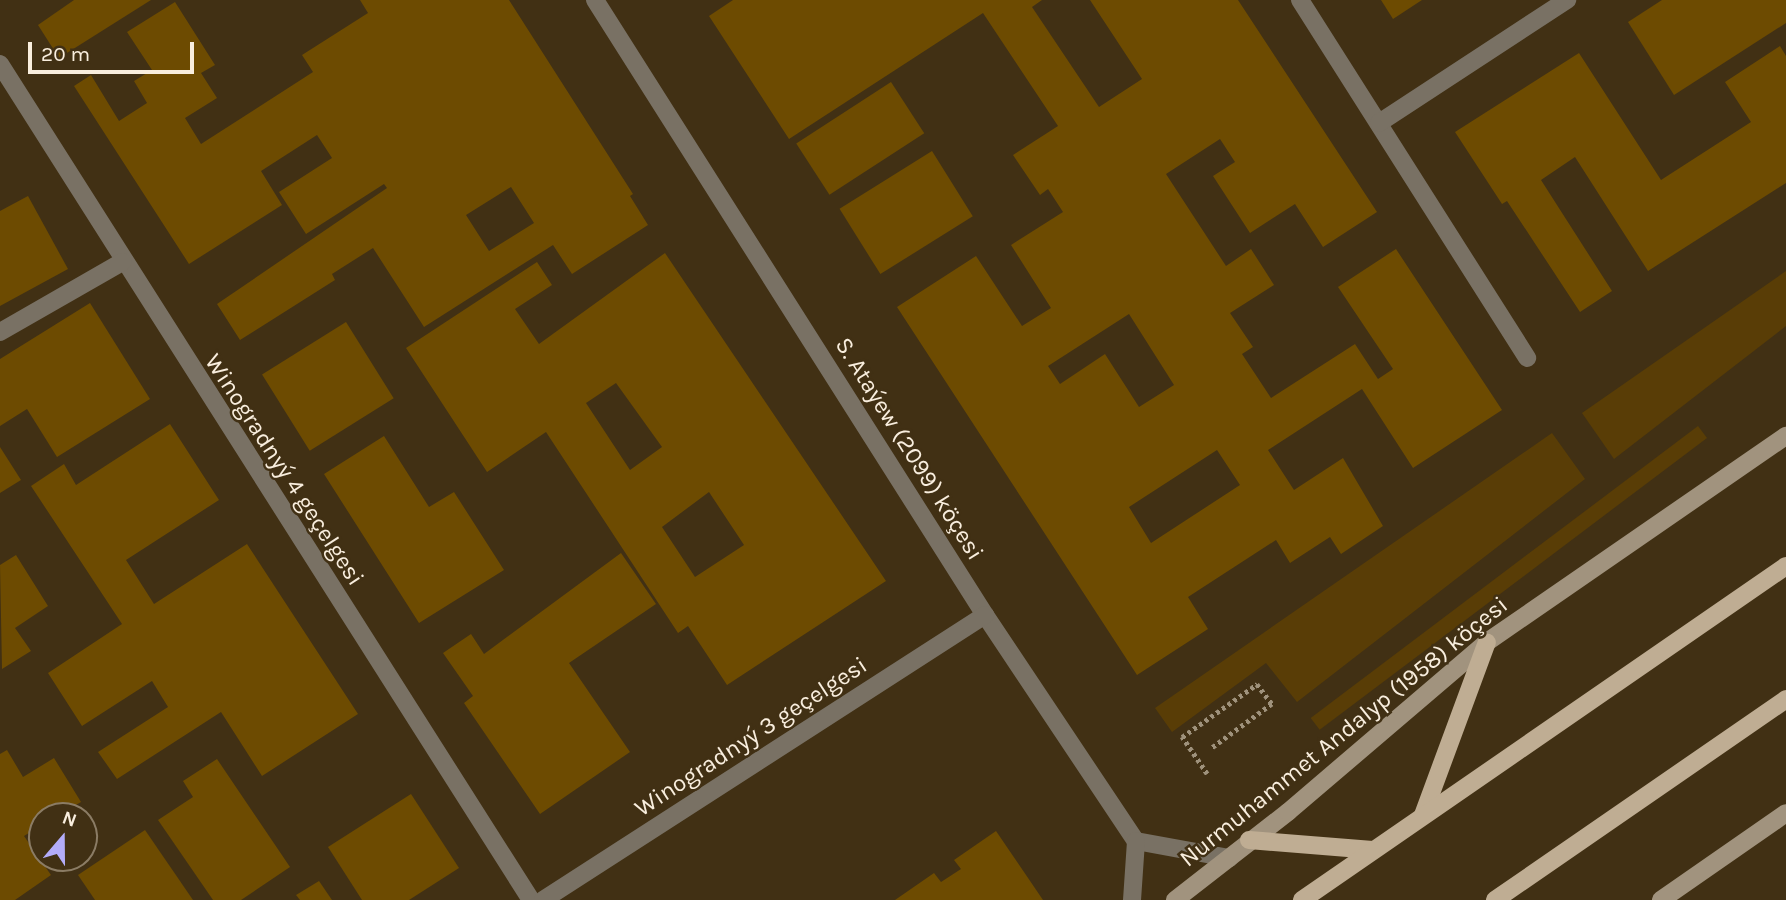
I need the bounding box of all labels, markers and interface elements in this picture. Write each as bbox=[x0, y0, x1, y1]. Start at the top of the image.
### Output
scale bar bbox=[32, 28, 198, 72]
text: 20 m bbox=[41, 42, 90, 66]
street label: S. Ataýew (2099) köçesi bbox=[829, 332, 989, 566]
street label: Winogradnyý 4 geçelgesi bbox=[198, 349, 370, 591]
street label: Nurmuhammet Andalyp (1958) köçesi bbox=[1174, 591, 1514, 873]
street label: Winogradnyý 3 geçelgesi bbox=[629, 651, 873, 823]
north arrow bbox=[28, 802, 98, 872]
text: N bbox=[59, 806, 80, 832]

